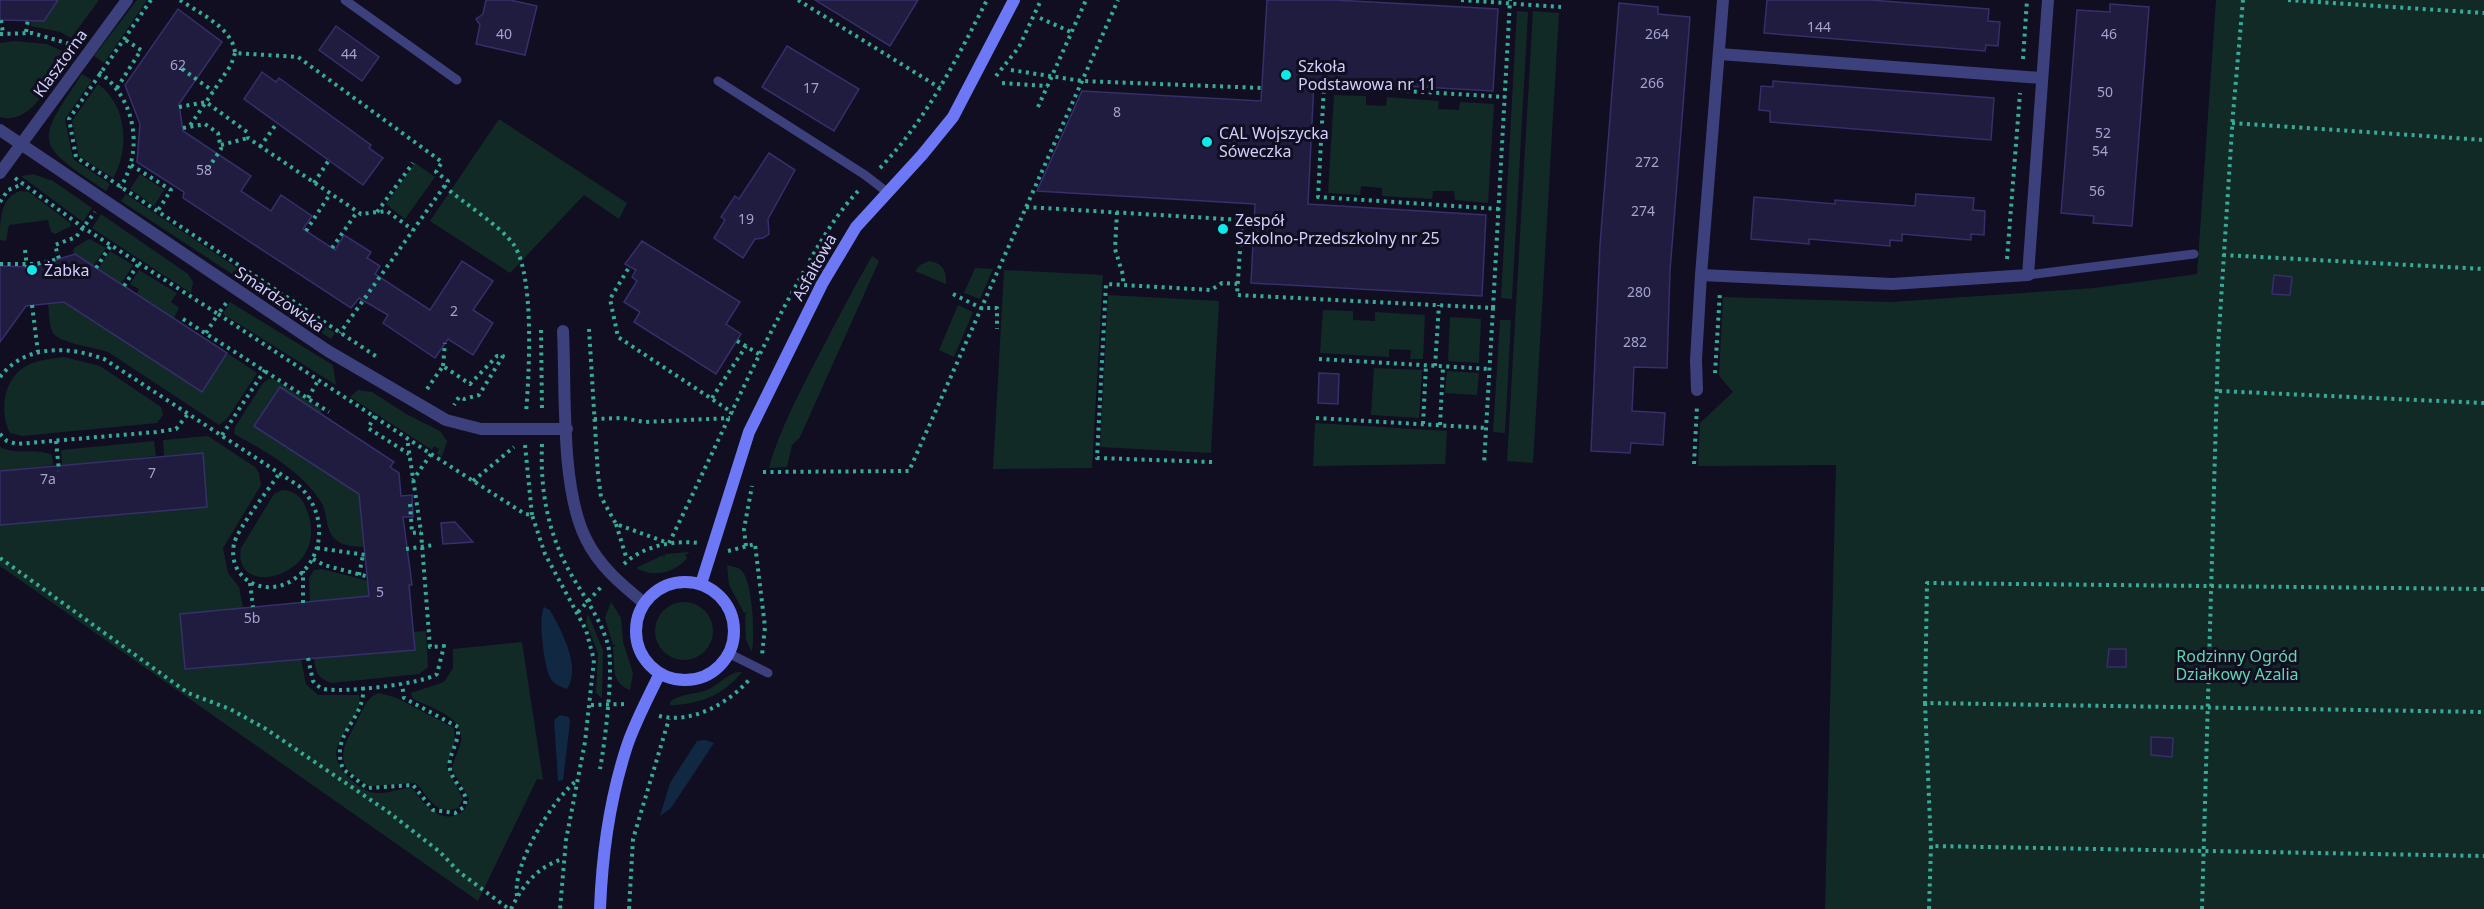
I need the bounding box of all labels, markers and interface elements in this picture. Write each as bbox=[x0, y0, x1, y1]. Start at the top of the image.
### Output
house number: 144 bbox=[1807, 17, 1831, 36]
house number: 40 bbox=[496, 24, 512, 43]
house number: 264 bbox=[1645, 24, 1669, 43]
house number: 46 bbox=[2101, 24, 2117, 43]
street label: Klasztorna bbox=[28, 25, 92, 101]
house number: 44 bbox=[341, 44, 357, 63]
house number: 62 bbox=[170, 55, 186, 74]
place label: Szkoła Podstawowa nr 11 bbox=[1298, 55, 1436, 95]
marker: Szkoła Podstawowa nr 11 bbox=[1279, 68, 1293, 82]
house number: 266 bbox=[1640, 73, 1664, 92]
house number: 17 bbox=[803, 78, 819, 97]
house number: 50 bbox=[2097, 82, 2113, 101]
house number: 8 bbox=[1113, 102, 1121, 121]
place label: CAL Wojszycka Sóweczka bbox=[1219, 122, 1329, 162]
house number: 52 bbox=[2095, 123, 2111, 142]
marker: CAL Wojszycka Sóweczka bbox=[1200, 135, 1214, 149]
house number: 54 bbox=[2092, 141, 2108, 160]
house number: 272 bbox=[1635, 152, 1659, 171]
house number: 58 bbox=[196, 160, 212, 179]
house number: 56 bbox=[2089, 181, 2105, 200]
house number: 274 bbox=[1631, 201, 1655, 220]
house number: 19 bbox=[738, 209, 754, 228]
place label: Zespół Szkolno-Przedszkolny nr 25 bbox=[1235, 209, 1440, 249]
marker: Zespół Szkolno-Przedszkolny nr 25 bbox=[1216, 222, 1230, 236]
street label: Asfaltowa bbox=[787, 230, 841, 304]
place label: Żabka bbox=[44, 259, 90, 281]
street label: Smardzowska bbox=[231, 261, 329, 337]
marker: Żabka bbox=[25, 263, 39, 277]
house number: 280 bbox=[1627, 282, 1651, 301]
house number: 2 bbox=[450, 301, 458, 320]
house number: 282 bbox=[1623, 332, 1647, 351]
house number: 7 bbox=[148, 463, 156, 482]
house number: 7a bbox=[40, 469, 56, 488]
house number: 5 bbox=[376, 582, 384, 601]
house number: 5b bbox=[244, 608, 260, 627]
park label: Rodzinny Ogród Działkowy Azalia bbox=[2175, 645, 2299, 685]

